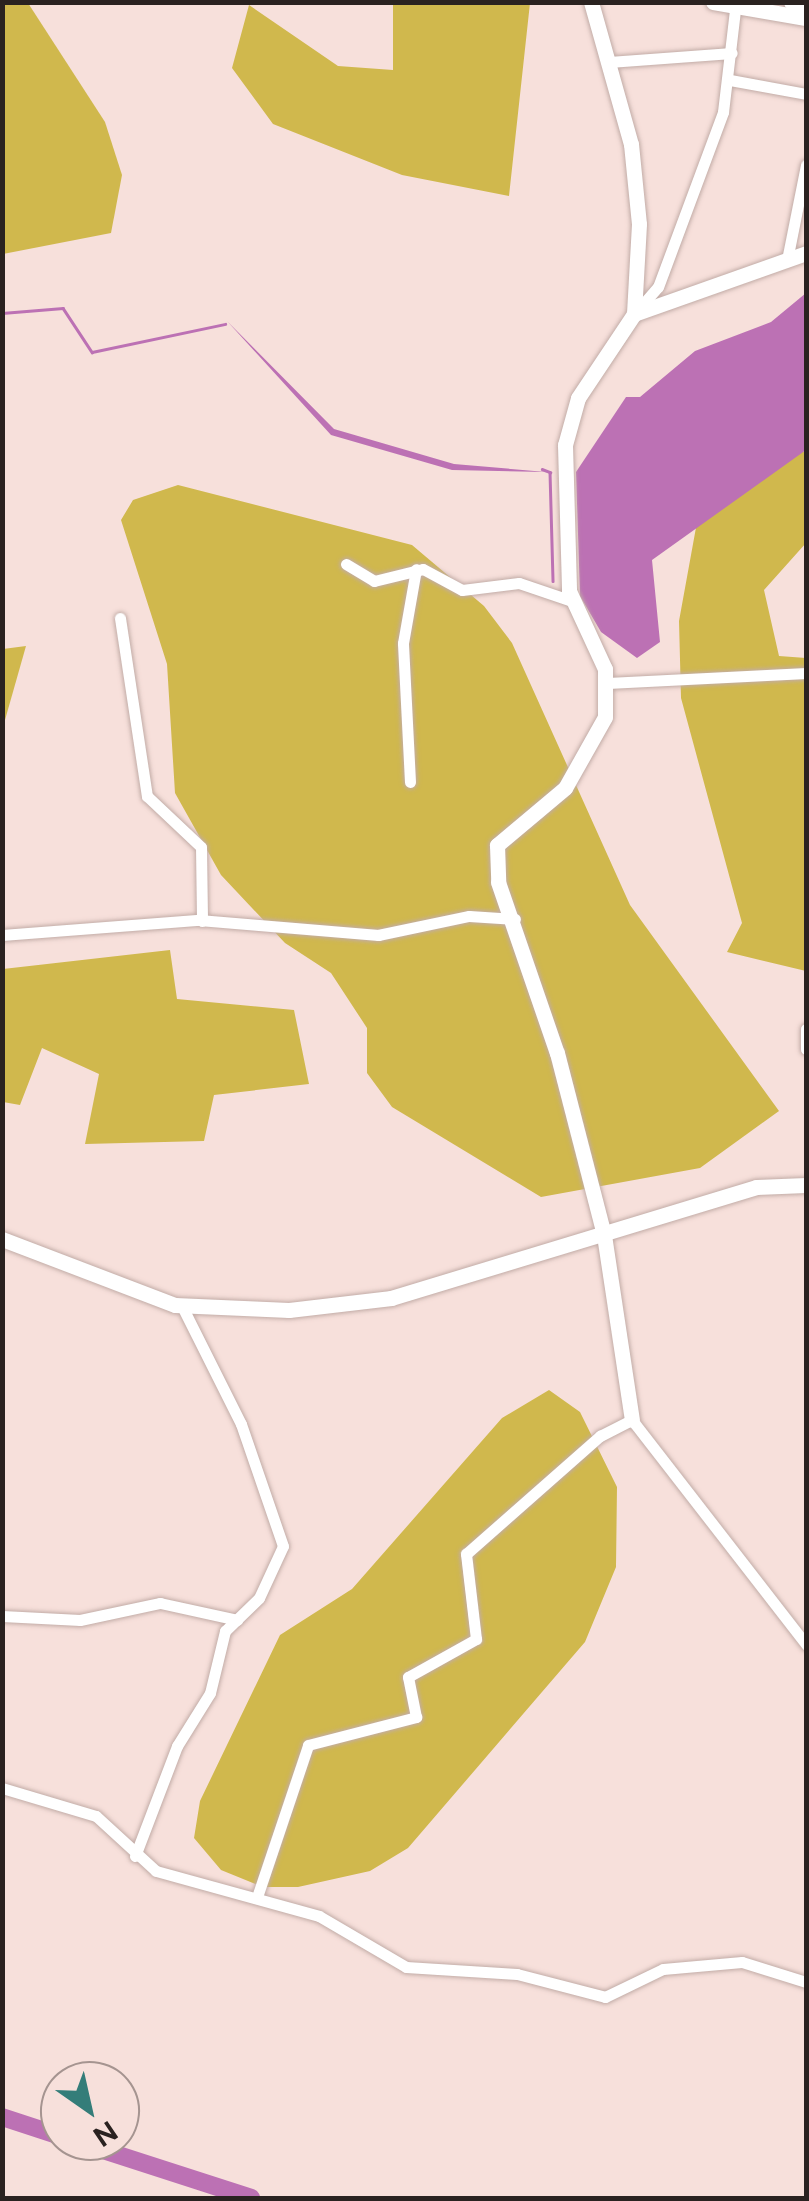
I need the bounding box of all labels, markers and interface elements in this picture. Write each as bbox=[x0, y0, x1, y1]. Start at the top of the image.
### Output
north arrow bbox=[40, 2061, 140, 2161]
text: N bbox=[87, 2114, 124, 2154]

